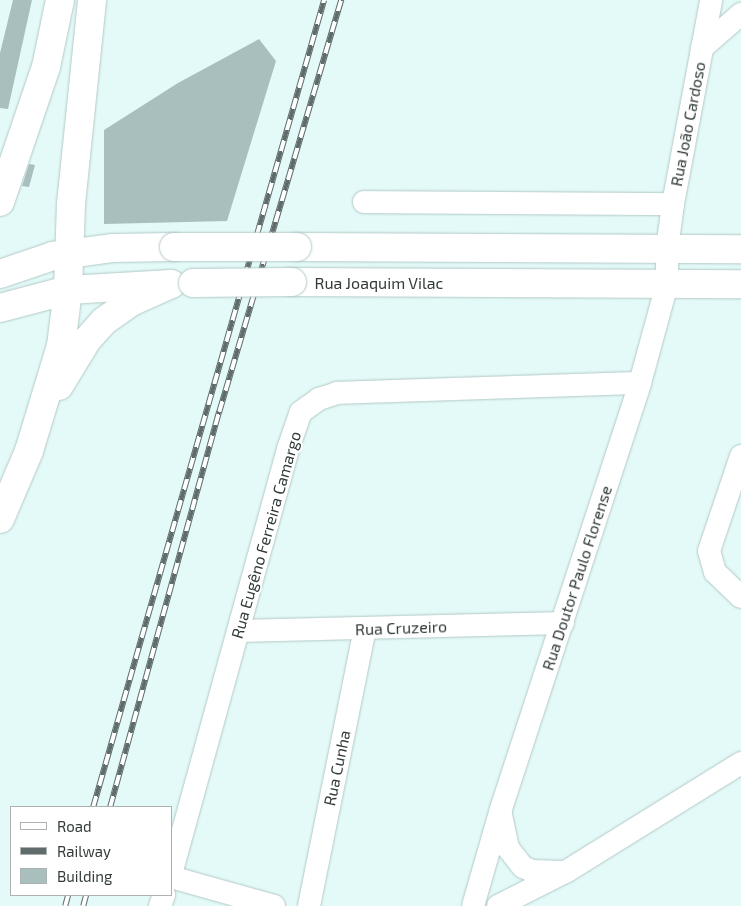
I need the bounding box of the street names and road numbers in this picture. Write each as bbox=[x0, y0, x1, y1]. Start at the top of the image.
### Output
street label: Rua João Cardoso bbox=[666, 60, 710, 188]
street label: Rua Joaquim Vilac bbox=[314, 273, 444, 293]
street label: Rua Eugêno Ferreira Camargo bbox=[227, 429, 305, 641]
street label: Rua Doutor Paulo Florense bbox=[538, 483, 616, 673]
street label: Rua Cruzeiro bbox=[355, 617, 447, 639]
street label: Rua Cunha bbox=[320, 728, 354, 808]

